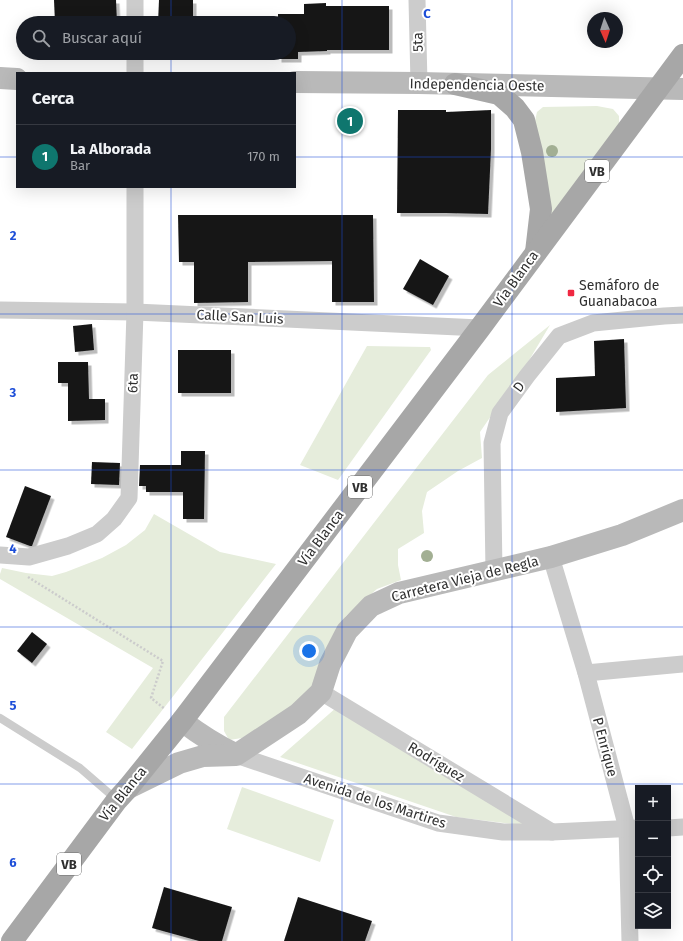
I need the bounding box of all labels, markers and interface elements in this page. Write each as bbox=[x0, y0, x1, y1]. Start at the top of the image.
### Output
text: C bbox=[423, 6, 431, 21]
north arrow bbox=[587, 12, 623, 48]
search box bbox=[16, 16, 296, 60]
icon: search bbox=[30, 27, 52, 49]
text: Buscar aquí bbox=[62, 29, 142, 47]
street label: 5ta bbox=[409, 32, 427, 52]
street label: Independencia Oeste bbox=[409, 75, 545, 95]
text: Cerca bbox=[32, 88, 74, 109]
pin: 1 bbox=[337, 106, 363, 136]
text: La Alborada bbox=[70, 140, 151, 158]
text: 1 bbox=[42, 149, 48, 164]
text: 170 m bbox=[247, 149, 280, 164]
text: Bar bbox=[70, 158, 90, 173]
road number: VB bbox=[585, 160, 609, 182]
text: 2 bbox=[10, 228, 17, 243]
street label: Vía Blanca bbox=[490, 247, 542, 311]
place label: Semáforo de Guanabacoa bbox=[579, 277, 659, 310]
marker: Semáforo de Guanabacoa bbox=[566, 288, 576, 298]
street label: Calle San Luis bbox=[196, 306, 284, 328]
street label: 6ta bbox=[124, 373, 142, 393]
street label: D bbox=[509, 378, 529, 396]
text: 3 bbox=[9, 385, 17, 400]
road number: VB bbox=[348, 476, 372, 498]
street label: Vía Blanca bbox=[294, 507, 348, 569]
text: 4 bbox=[9, 541, 17, 556]
street label: Carretera Vieja de Regla bbox=[390, 552, 540, 606]
your location bbox=[299, 641, 319, 661]
text: 5 bbox=[10, 698, 17, 713]
street label: P Enrique bbox=[589, 715, 621, 779]
street label: Rodríguez bbox=[405, 738, 467, 786]
street label: Vía Blanca bbox=[96, 763, 150, 825]
street label: Avenida de los Martires bbox=[302, 770, 449, 832]
map controls bbox=[635, 785, 671, 929]
button: + bbox=[635, 785, 671, 821]
button: − bbox=[635, 821, 671, 857]
road number: VB bbox=[57, 853, 81, 875]
text: 6 bbox=[9, 855, 17, 870]
button: locate bbox=[635, 857, 671, 893]
button: layers bbox=[635, 893, 671, 929]

